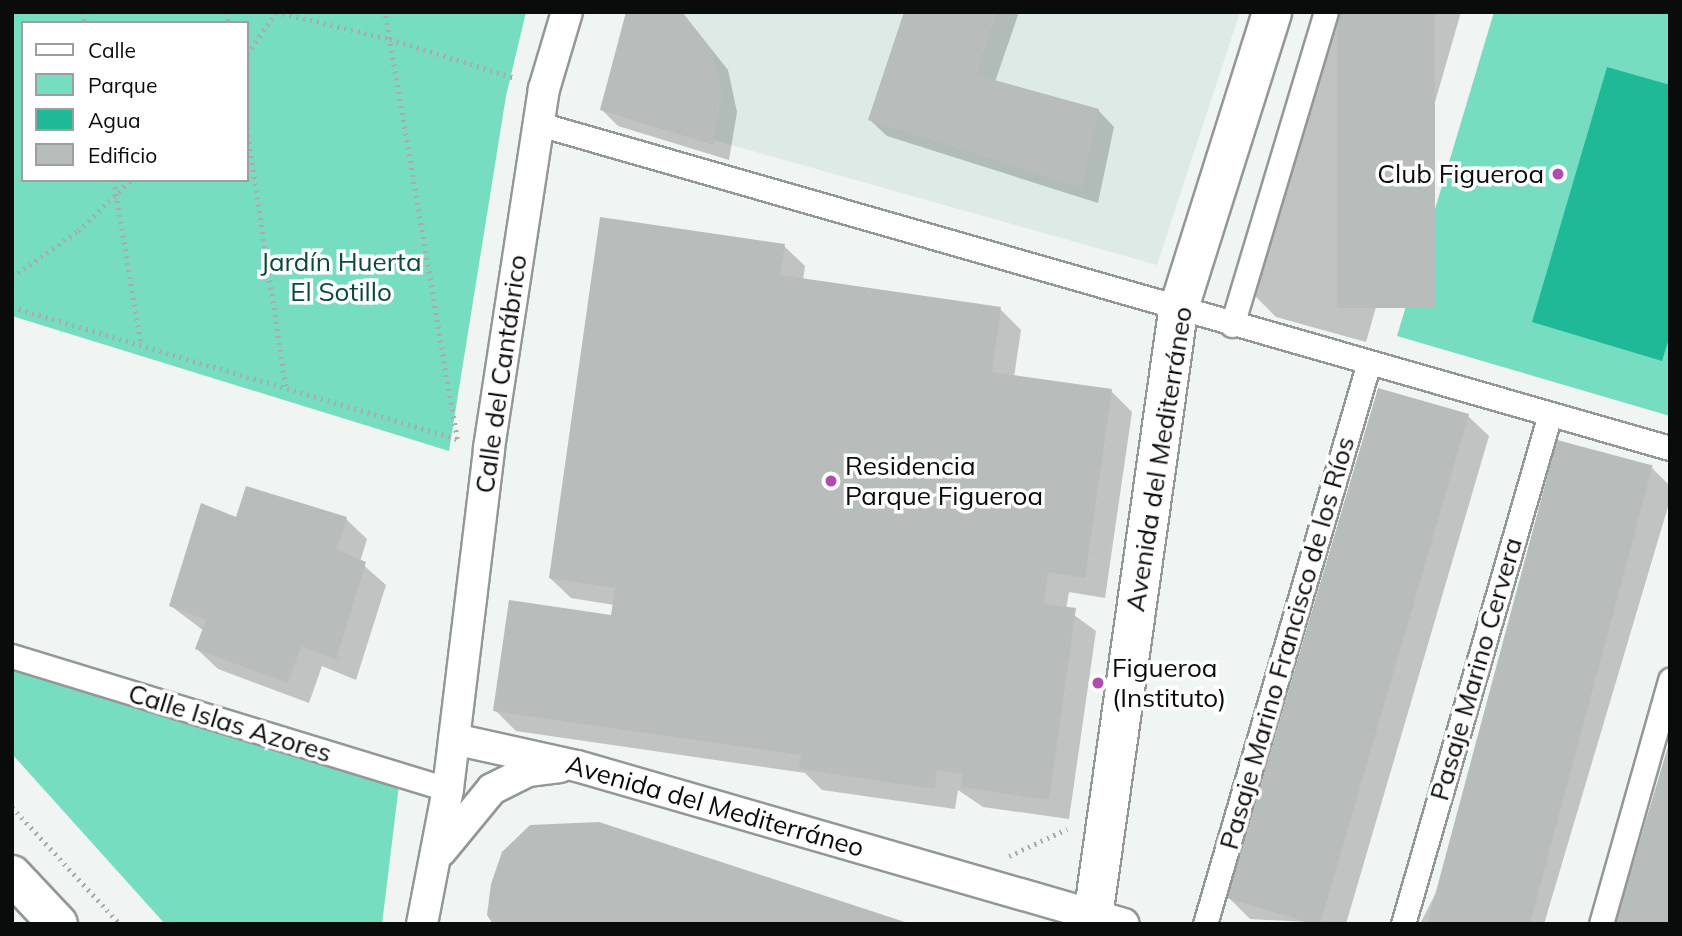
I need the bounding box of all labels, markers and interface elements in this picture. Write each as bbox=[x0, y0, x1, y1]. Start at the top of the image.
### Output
legend bbox=[21, 21, 248, 182]
text: Calle bbox=[88, 37, 136, 63]
text: Parque bbox=[88, 72, 157, 98]
text: Agua bbox=[88, 107, 141, 133]
text: Edificio bbox=[88, 142, 157, 168]
place label: Club Figueroa bbox=[1377, 158, 1544, 190]
marker: Club Figueroa bbox=[1550, 166, 1566, 182]
park label: Jardín Huerta El Sotillo bbox=[260, 246, 422, 308]
street label: Calle del Cantábrico bbox=[469, 253, 533, 495]
street label: Avenida del Mediterráneo bbox=[1119, 304, 1199, 614]
street label: Pasaje Marino Francisco de los Ríos bbox=[1213, 433, 1361, 853]
place label: Residencia Parque Figueroa bbox=[845, 450, 1043, 512]
marker: Residencia Parque Figueroa bbox=[823, 473, 839, 489]
street label: Pasaje Marino Cervera bbox=[1424, 534, 1528, 804]
place label: Figueroa (Instituto) bbox=[1112, 652, 1226, 714]
marker: Figueroa (Instituto) bbox=[1090, 675, 1106, 691]
street label: Calle Islas Azores bbox=[125, 677, 335, 769]
street label: Avenida del Mediterráneo bbox=[562, 749, 868, 863]

